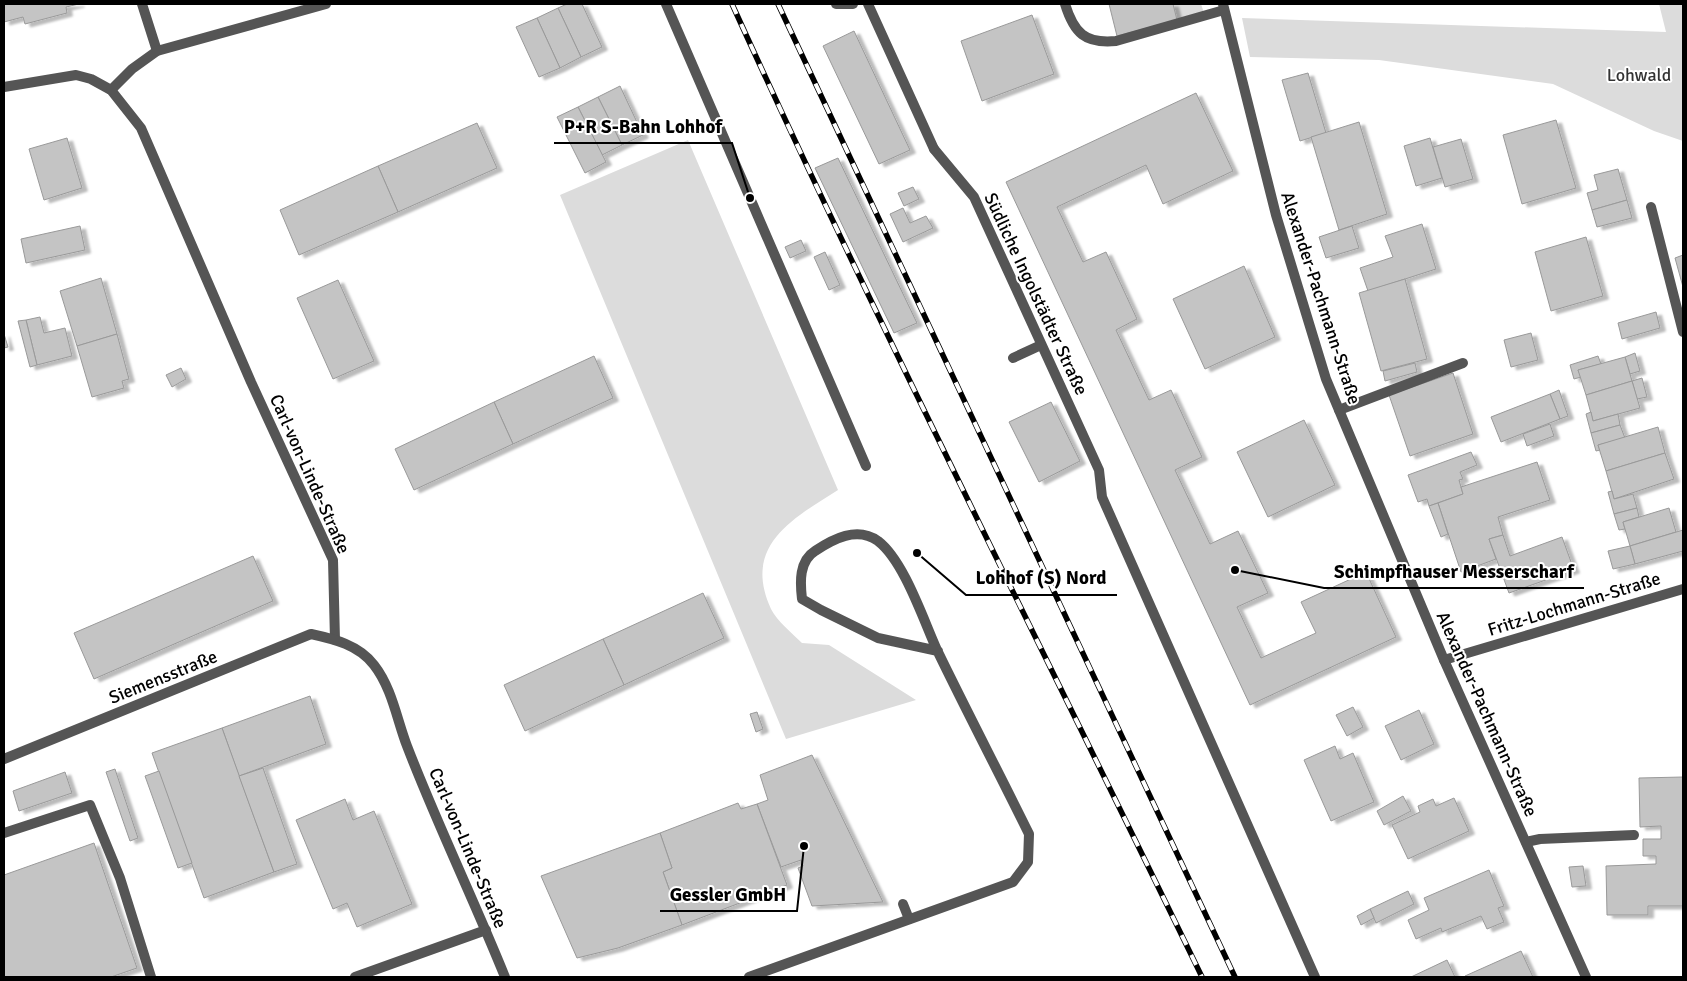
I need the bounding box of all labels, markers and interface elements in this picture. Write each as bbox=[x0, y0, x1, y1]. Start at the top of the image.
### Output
park label: Lohwald bbox=[1607, 64, 1671, 86]
callout: P+R S-Bahn Lohhof bbox=[554, 109, 732, 143]
text: P+R S-Bahn Lohhof bbox=[564, 115, 723, 139]
street label: Südliche Ingolstädter Straße bbox=[979, 189, 1093, 399]
street label: Alexander-Pachmann-Straße bbox=[1276, 189, 1366, 407]
street label: Carl-von-Linde-Straße bbox=[265, 391, 355, 557]
callout: Schimpfhauser Messerscharf bbox=[1324, 554, 1584, 588]
text: Schimpfhauser Messerscharf bbox=[1334, 560, 1575, 584]
callout: Lohhof (S) Nord bbox=[966, 561, 1117, 595]
text: Lohhof (S) Nord bbox=[976, 566, 1106, 590]
street label: Fritz-Lochmann-Straße bbox=[1485, 567, 1663, 641]
street label: Alexander-Pachmann-Straße bbox=[1432, 608, 1542, 820]
street label: Siemensstraße bbox=[106, 645, 220, 709]
street label: Carl-von-Linde-Straße bbox=[424, 764, 512, 932]
callout: Gessler GmbH bbox=[660, 877, 797, 911]
text: Gessler GmbH bbox=[670, 883, 786, 907]

